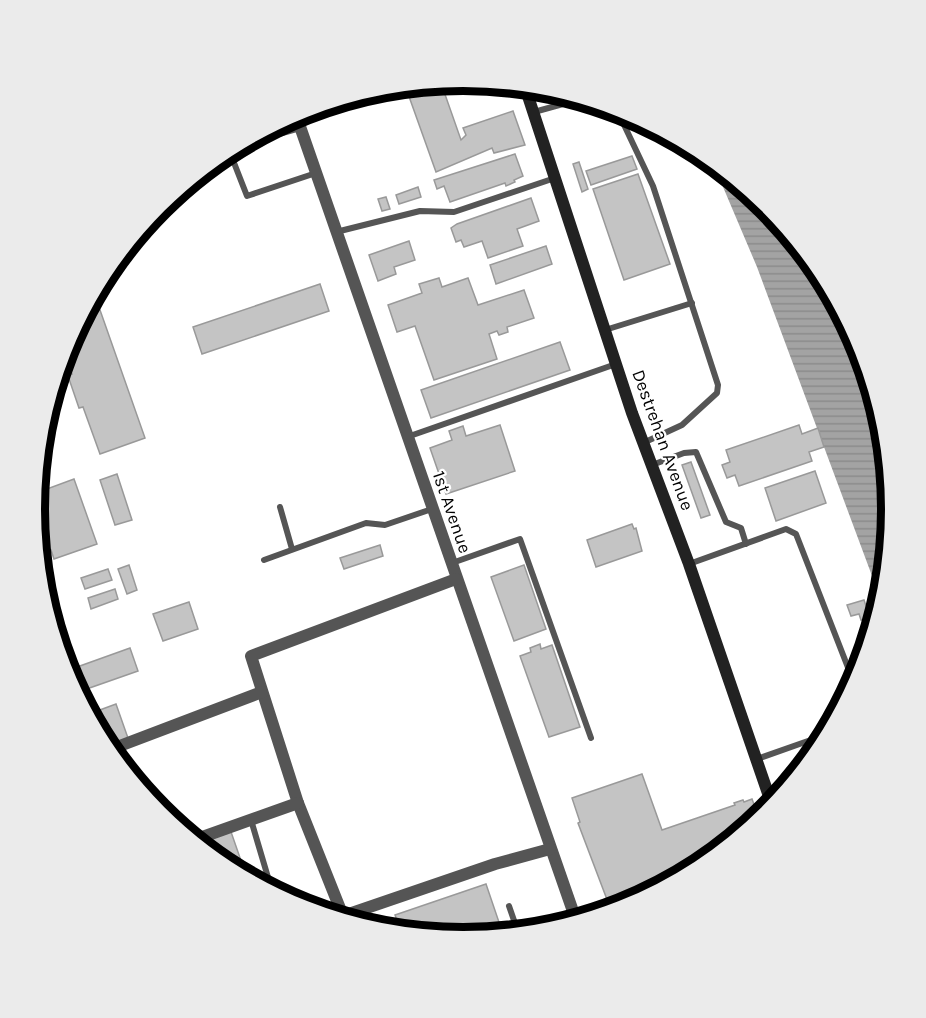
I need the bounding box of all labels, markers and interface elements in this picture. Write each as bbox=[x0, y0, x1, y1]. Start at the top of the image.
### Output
street label: Destrehan Avenue bbox=[627, 367, 699, 513]
street label: 1st Avenue bbox=[428, 468, 476, 556]

